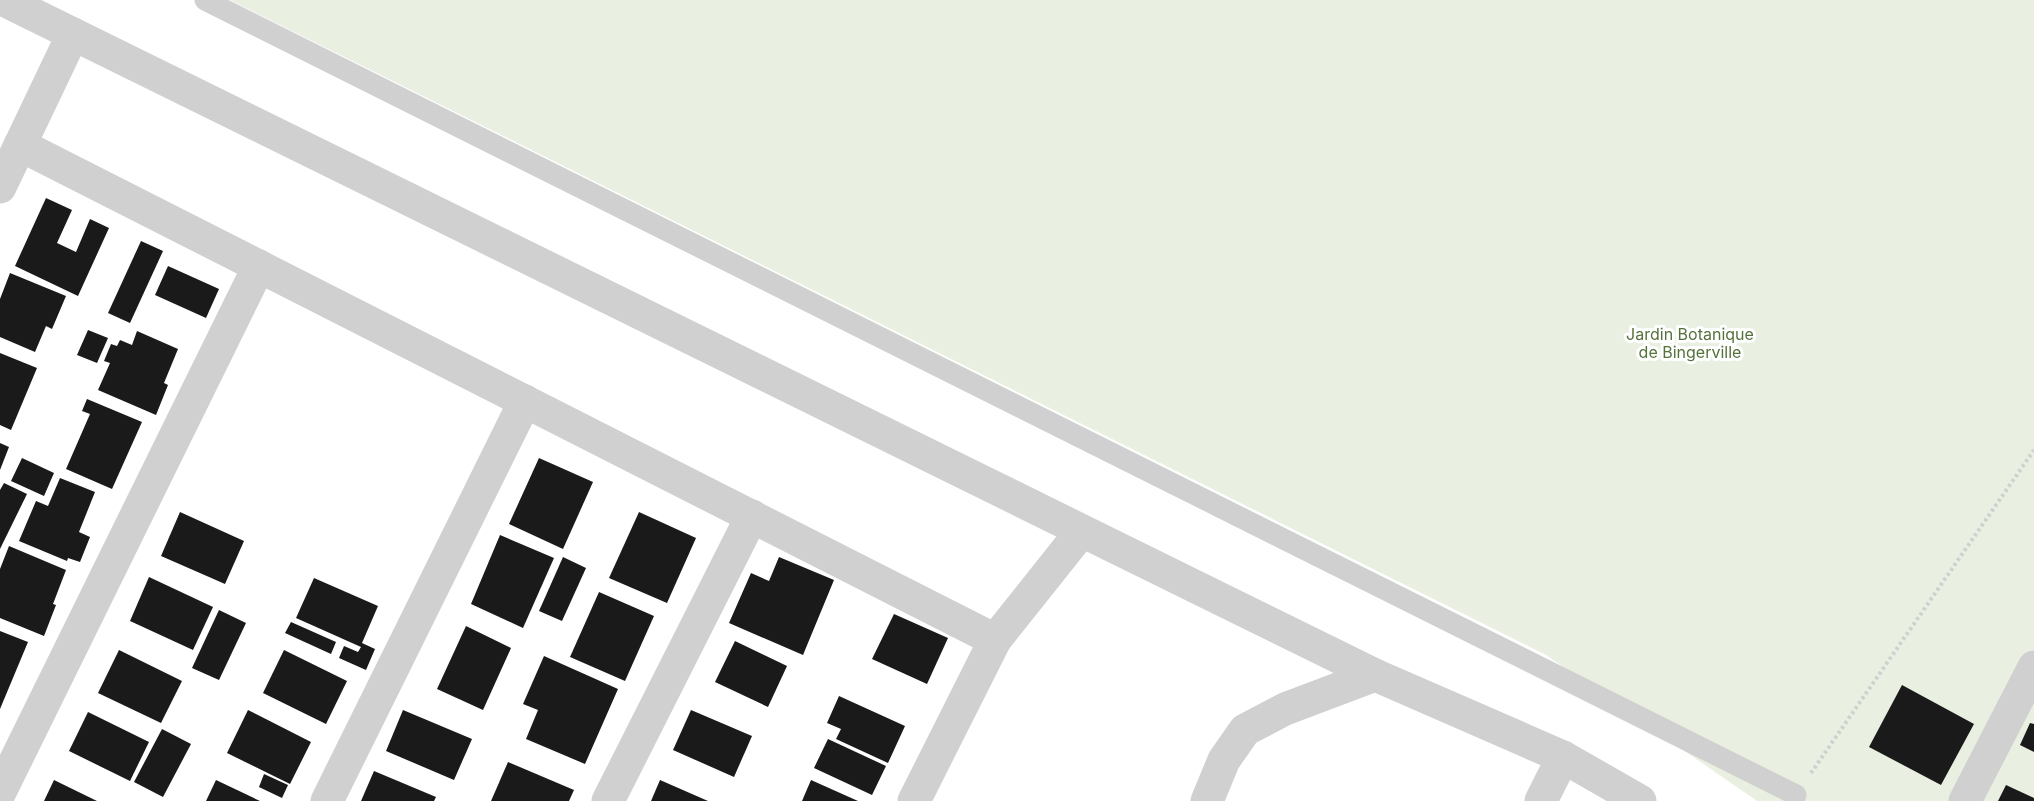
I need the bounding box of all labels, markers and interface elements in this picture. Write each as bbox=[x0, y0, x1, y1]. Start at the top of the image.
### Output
park label: Jardin Botanique de Bingerville bbox=[1626, 324, 1754, 362]

